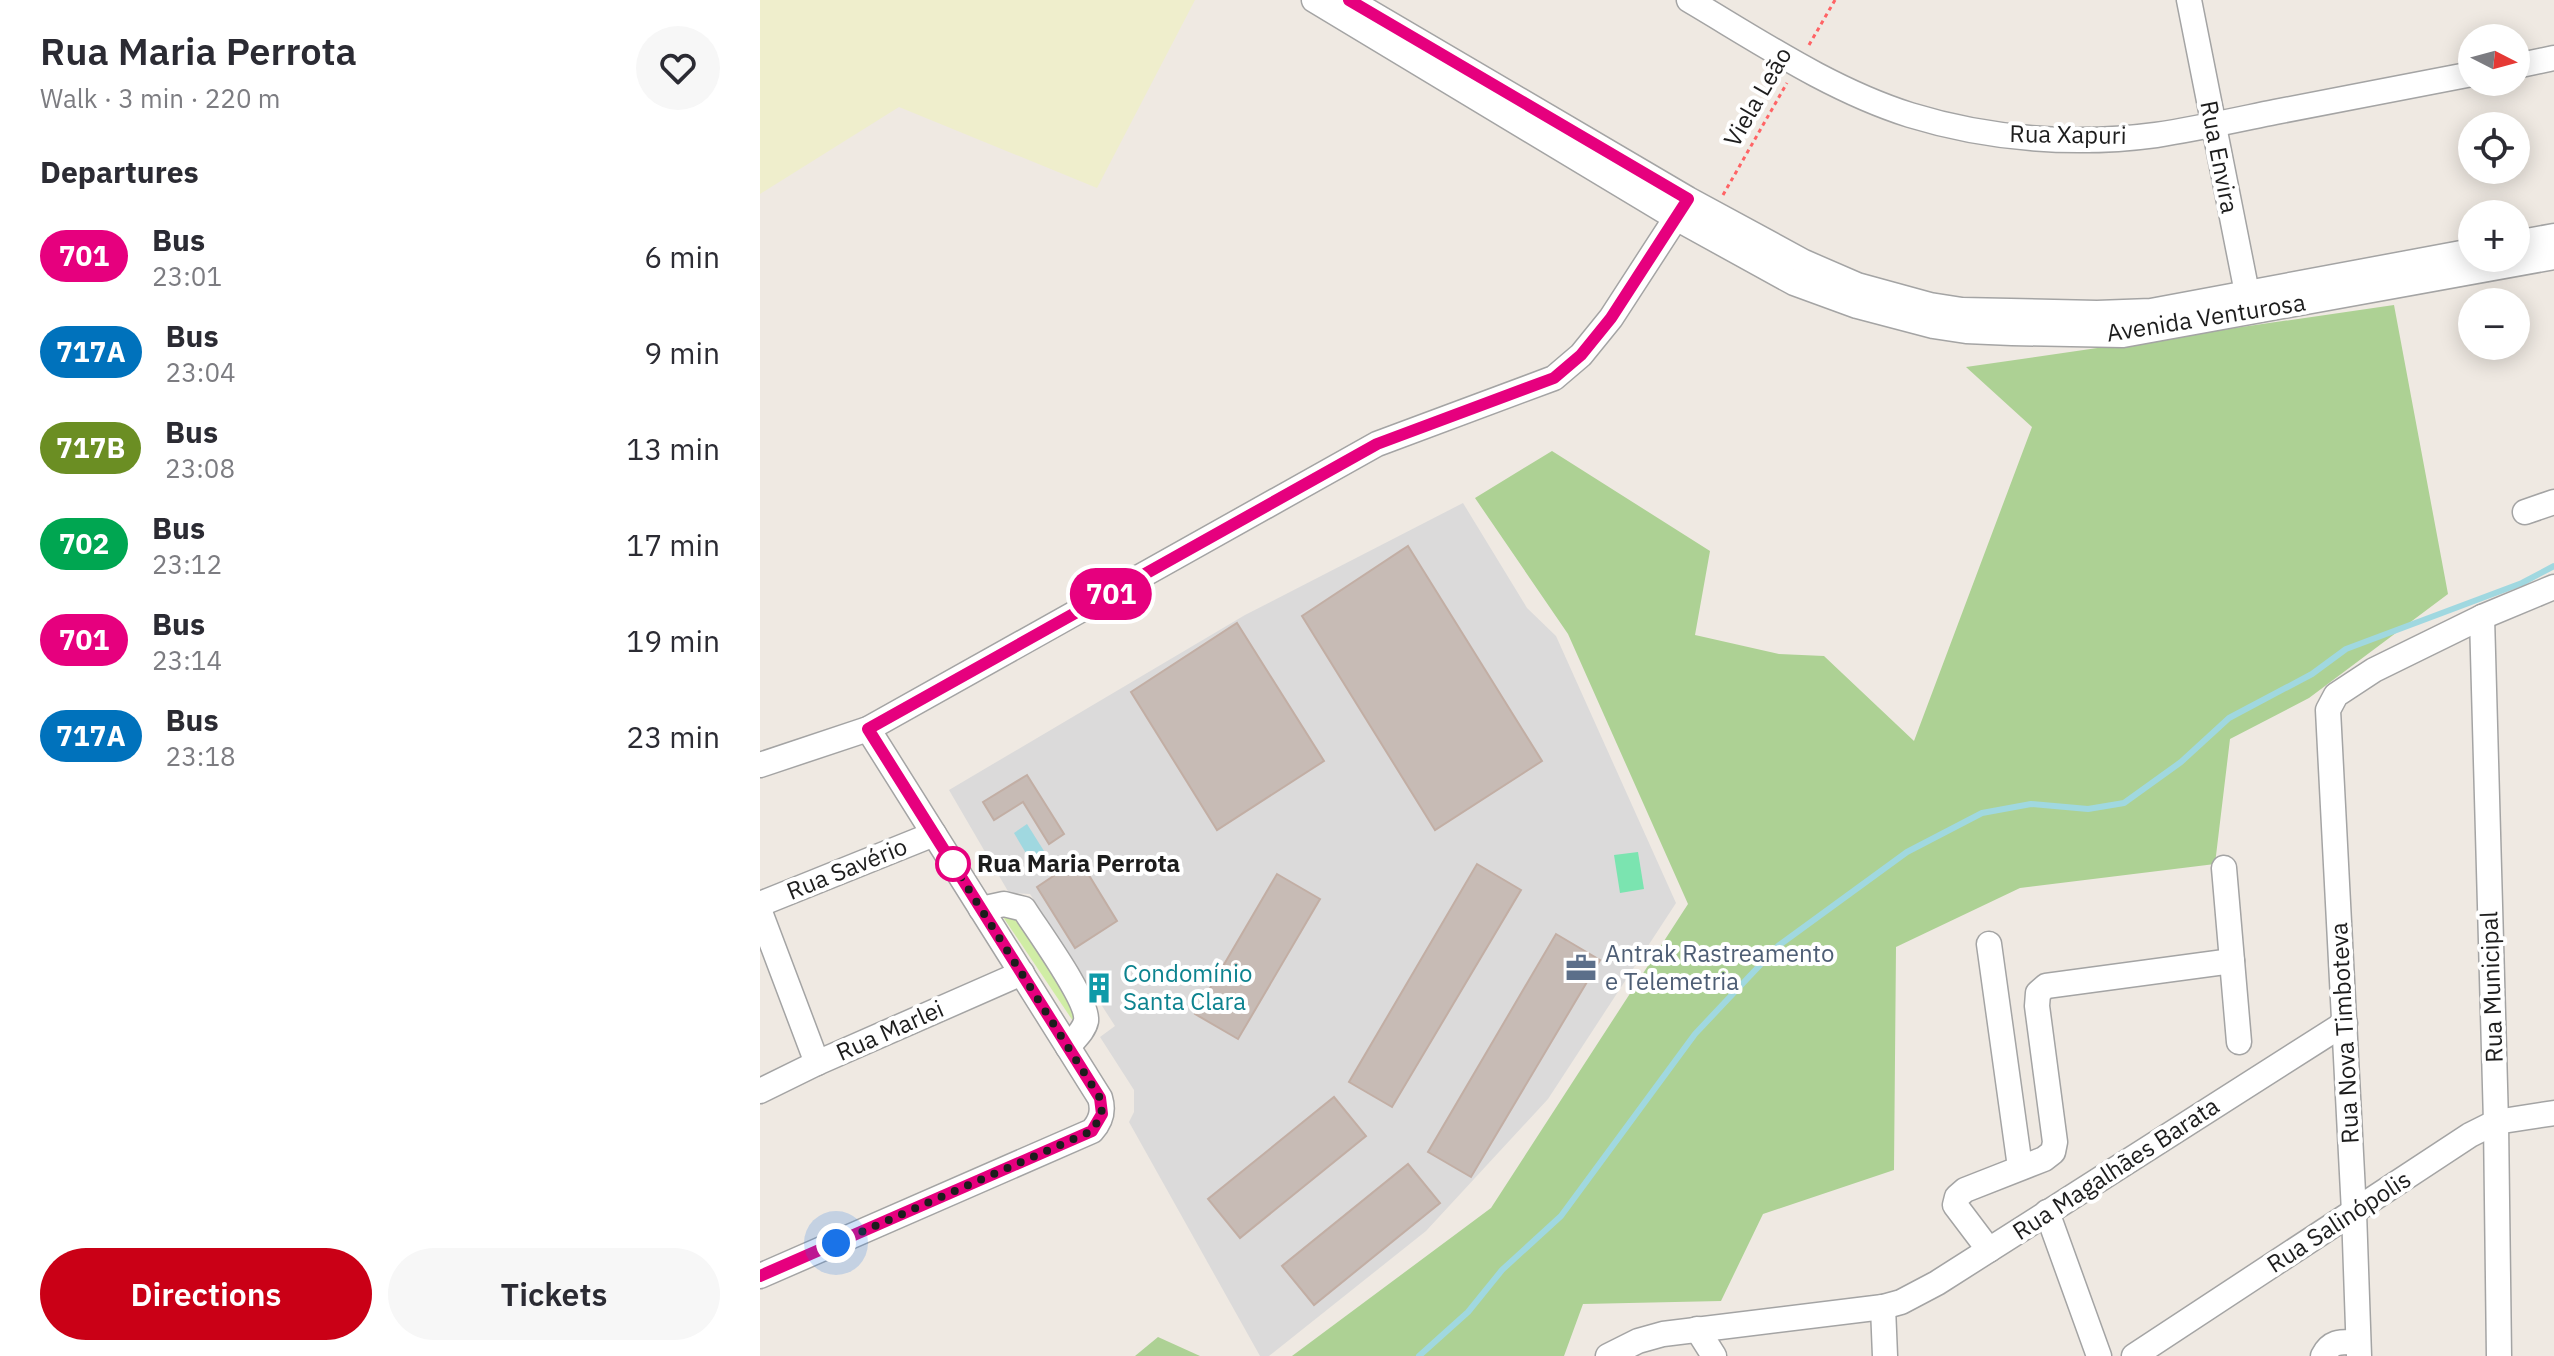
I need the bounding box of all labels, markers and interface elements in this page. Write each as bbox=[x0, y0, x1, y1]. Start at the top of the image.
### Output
north arrow bbox=[2458, 24, 2530, 96]
map controls bbox=[2458, 24, 2530, 360]
text: Rua Maria Perrota bbox=[40, 26, 357, 75]
button: heart bbox=[636, 26, 720, 110]
street label: Viela Leão bbox=[1716, 41, 1798, 152]
text: Walk · 3 min · 220 m bbox=[40, 81, 280, 115]
street label: Rua Envira bbox=[2193, 98, 2247, 216]
button: locate bbox=[2458, 112, 2530, 184]
street label: Rua Xapuri bbox=[2009, 117, 2127, 151]
text: Departures bbox=[40, 152, 199, 191]
button: + bbox=[2458, 200, 2530, 272]
text: Bus bbox=[152, 220, 205, 259]
text: 701 bbox=[59, 237, 109, 274]
text: 6 min bbox=[644, 237, 720, 276]
text: 23:01 bbox=[152, 259, 222, 293]
street label: Avenida Venturosa bbox=[2104, 285, 2308, 349]
button: − bbox=[2458, 288, 2530, 360]
text: Bus bbox=[166, 316, 219, 355]
text: 717A bbox=[56, 333, 126, 370]
text: 9 min bbox=[644, 333, 720, 372]
text: 23:04 bbox=[166, 355, 236, 389]
text: Bus bbox=[165, 412, 218, 451]
text: 717B bbox=[56, 429, 125, 466]
text: 13 min bbox=[626, 429, 720, 468]
text: 23:08 bbox=[165, 451, 235, 485]
text: Bus bbox=[152, 508, 205, 547]
text: 702 bbox=[59, 525, 109, 562]
text: 17 min bbox=[626, 525, 720, 564]
text: 23:12 bbox=[152, 547, 222, 581]
line badge: 701 bbox=[1065, 568, 1157, 620]
text: 701 bbox=[1086, 575, 1136, 612]
text: Bus bbox=[152, 604, 205, 643]
text: 701 bbox=[59, 621, 109, 658]
text: 19 min bbox=[626, 621, 720, 660]
text: 23:14 bbox=[152, 643, 222, 677]
text: Bus bbox=[166, 700, 219, 739]
text: 717A bbox=[56, 717, 126, 754]
text: 23 min bbox=[626, 717, 720, 756]
text: 23:18 bbox=[166, 739, 236, 773]
street label: Rua Savério bbox=[782, 829, 912, 907]
marker: Rua Maria Perrota bbox=[936, 847, 970, 881]
place label: Rua Maria Perrota bbox=[977, 847, 1180, 879]
street label: Rua Municipal bbox=[2472, 911, 2510, 1063]
street label: Rua Nova Timboteva bbox=[2322, 921, 2366, 1145]
place label: Antrak Rastreamento e Telemetria bbox=[1605, 937, 1834, 997]
office icon: Antrak Rastreamento e Telemetria bbox=[1564, 951, 1598, 985]
place label: Condomínio Santa Clara bbox=[1123, 957, 1252, 1017]
building icon: Condomínio Santa Clara bbox=[1082, 971, 1116, 1005]
street label: Rua Marlei bbox=[831, 992, 948, 1068]
street label: Rua Magalhães Barata bbox=[2006, 1089, 2225, 1247]
street label: Rua Salinópolis bbox=[2260, 1163, 2417, 1280]
your location bbox=[816, 1223, 856, 1263]
button: Directions bbox=[40, 1248, 372, 1340]
button: Tickets bbox=[388, 1248, 720, 1340]

